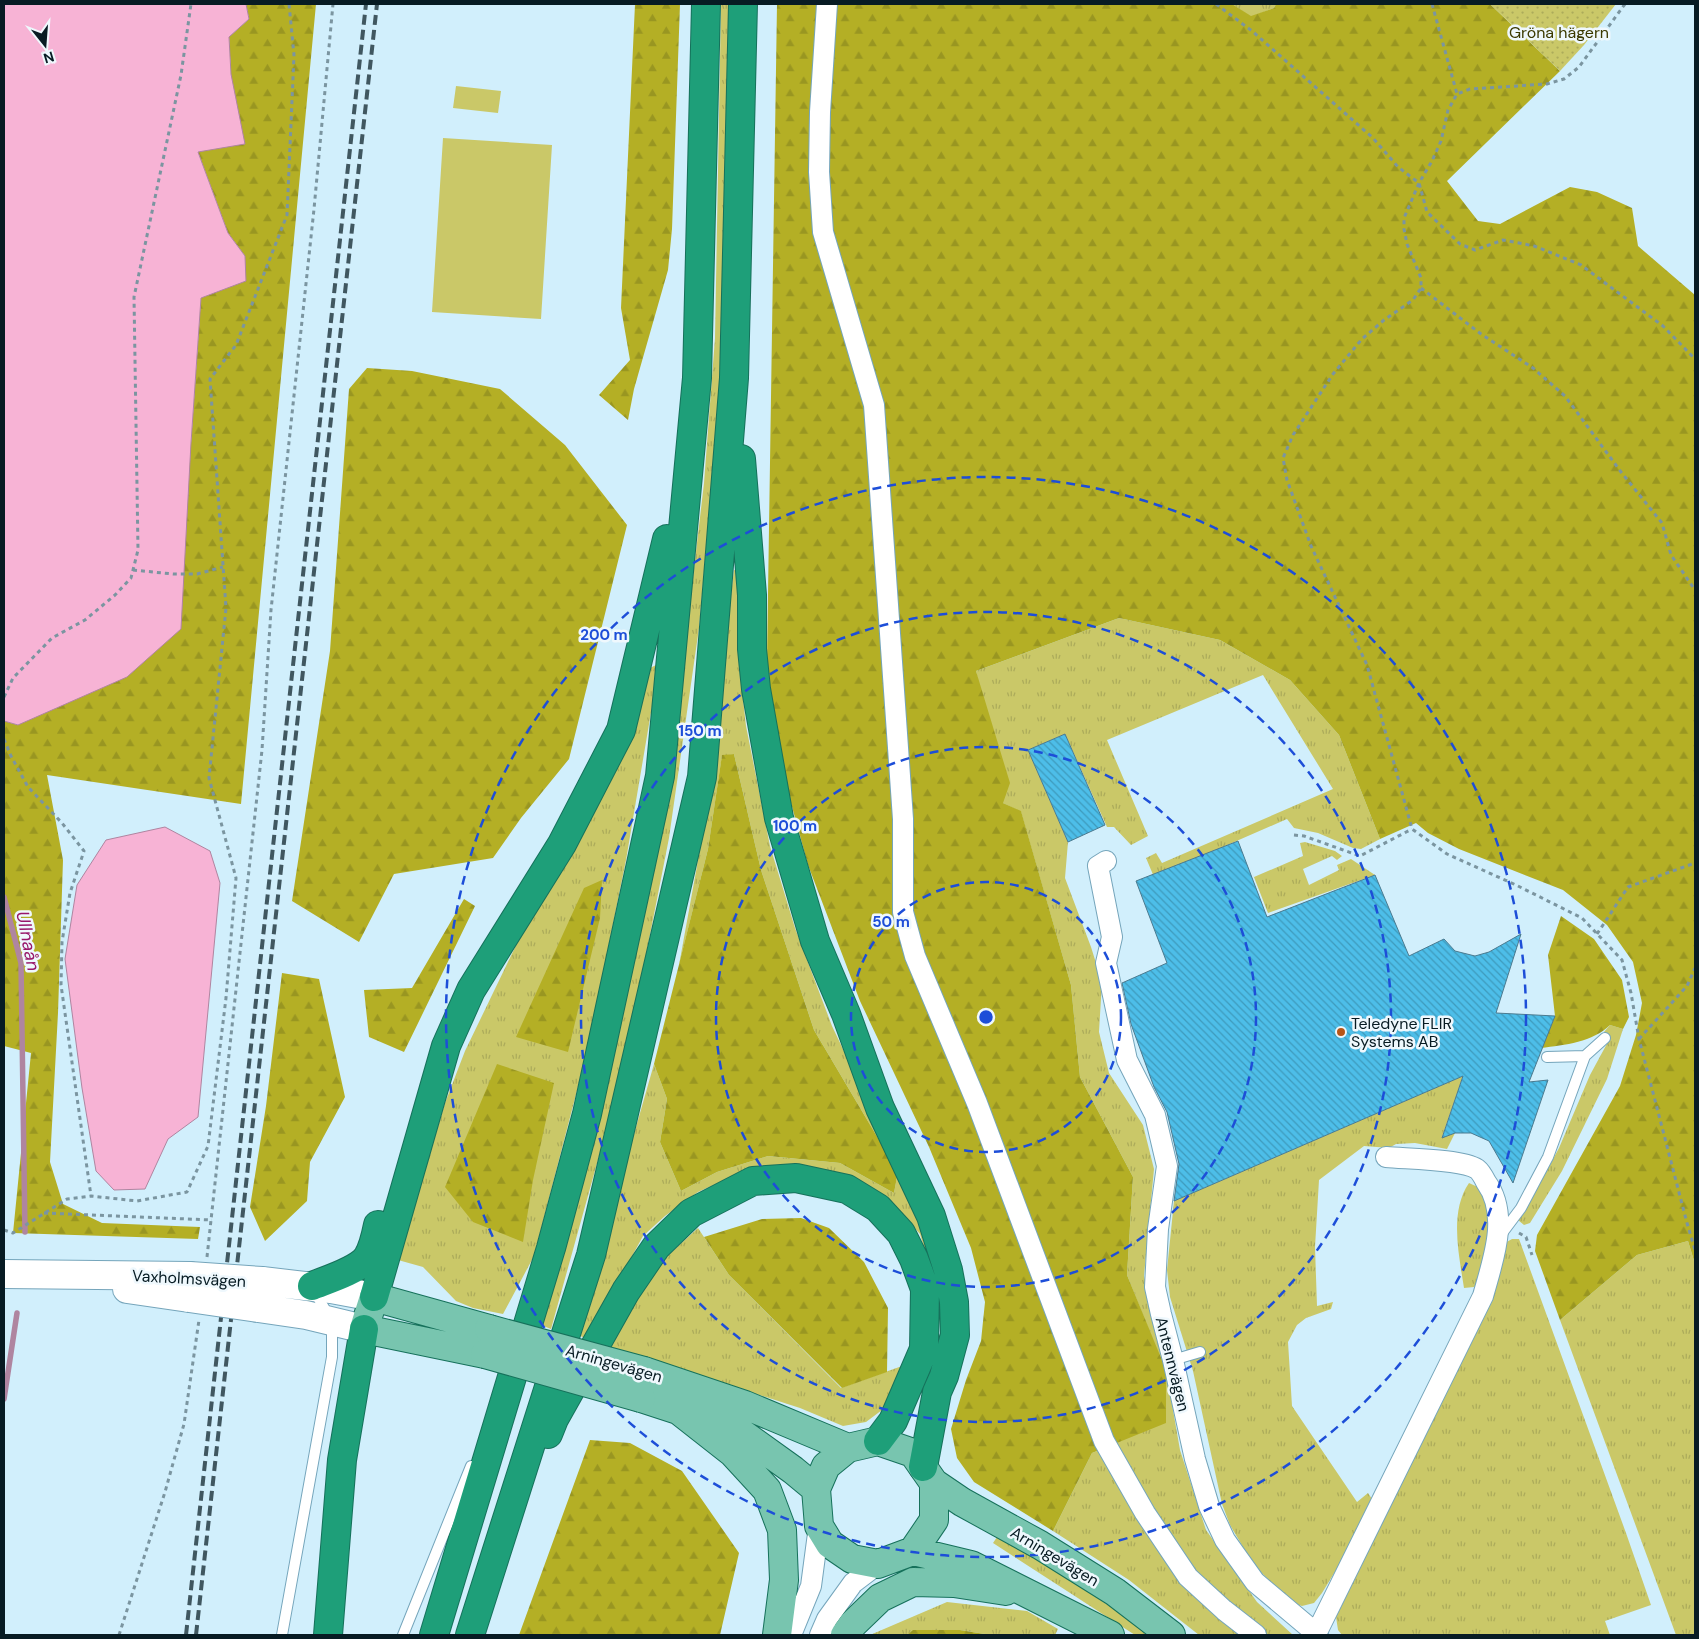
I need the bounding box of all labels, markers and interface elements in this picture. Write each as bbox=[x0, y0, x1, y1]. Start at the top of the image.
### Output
north arrow bbox=[20, 20, 70, 70]
park label: Gröna hägern bbox=[1509, 22, 1609, 43]
text: N bbox=[41, 47, 56, 68]
text: 200 m bbox=[580, 625, 628, 645]
text: 150 m bbox=[679, 721, 722, 741]
text: 100 m bbox=[773, 816, 817, 836]
water label: Ullnaån bbox=[10, 909, 46, 973]
text: 50 m bbox=[872, 912, 910, 932]
centre of rings bbox=[977, 1008, 995, 1026]
place label: Teledyne FLIR Systems AB bbox=[1351, 1013, 1452, 1052]
marker: Teledyne FLIR Systems AB bbox=[1335, 1026, 1347, 1038]
street label: Vaxholmsvägen bbox=[131, 1265, 247, 1292]
street label: Antennvägen bbox=[1151, 1315, 1194, 1414]
street label: Arningevägen bbox=[563, 1340, 665, 1387]
street label: Arningevägen bbox=[1007, 1522, 1103, 1591]

